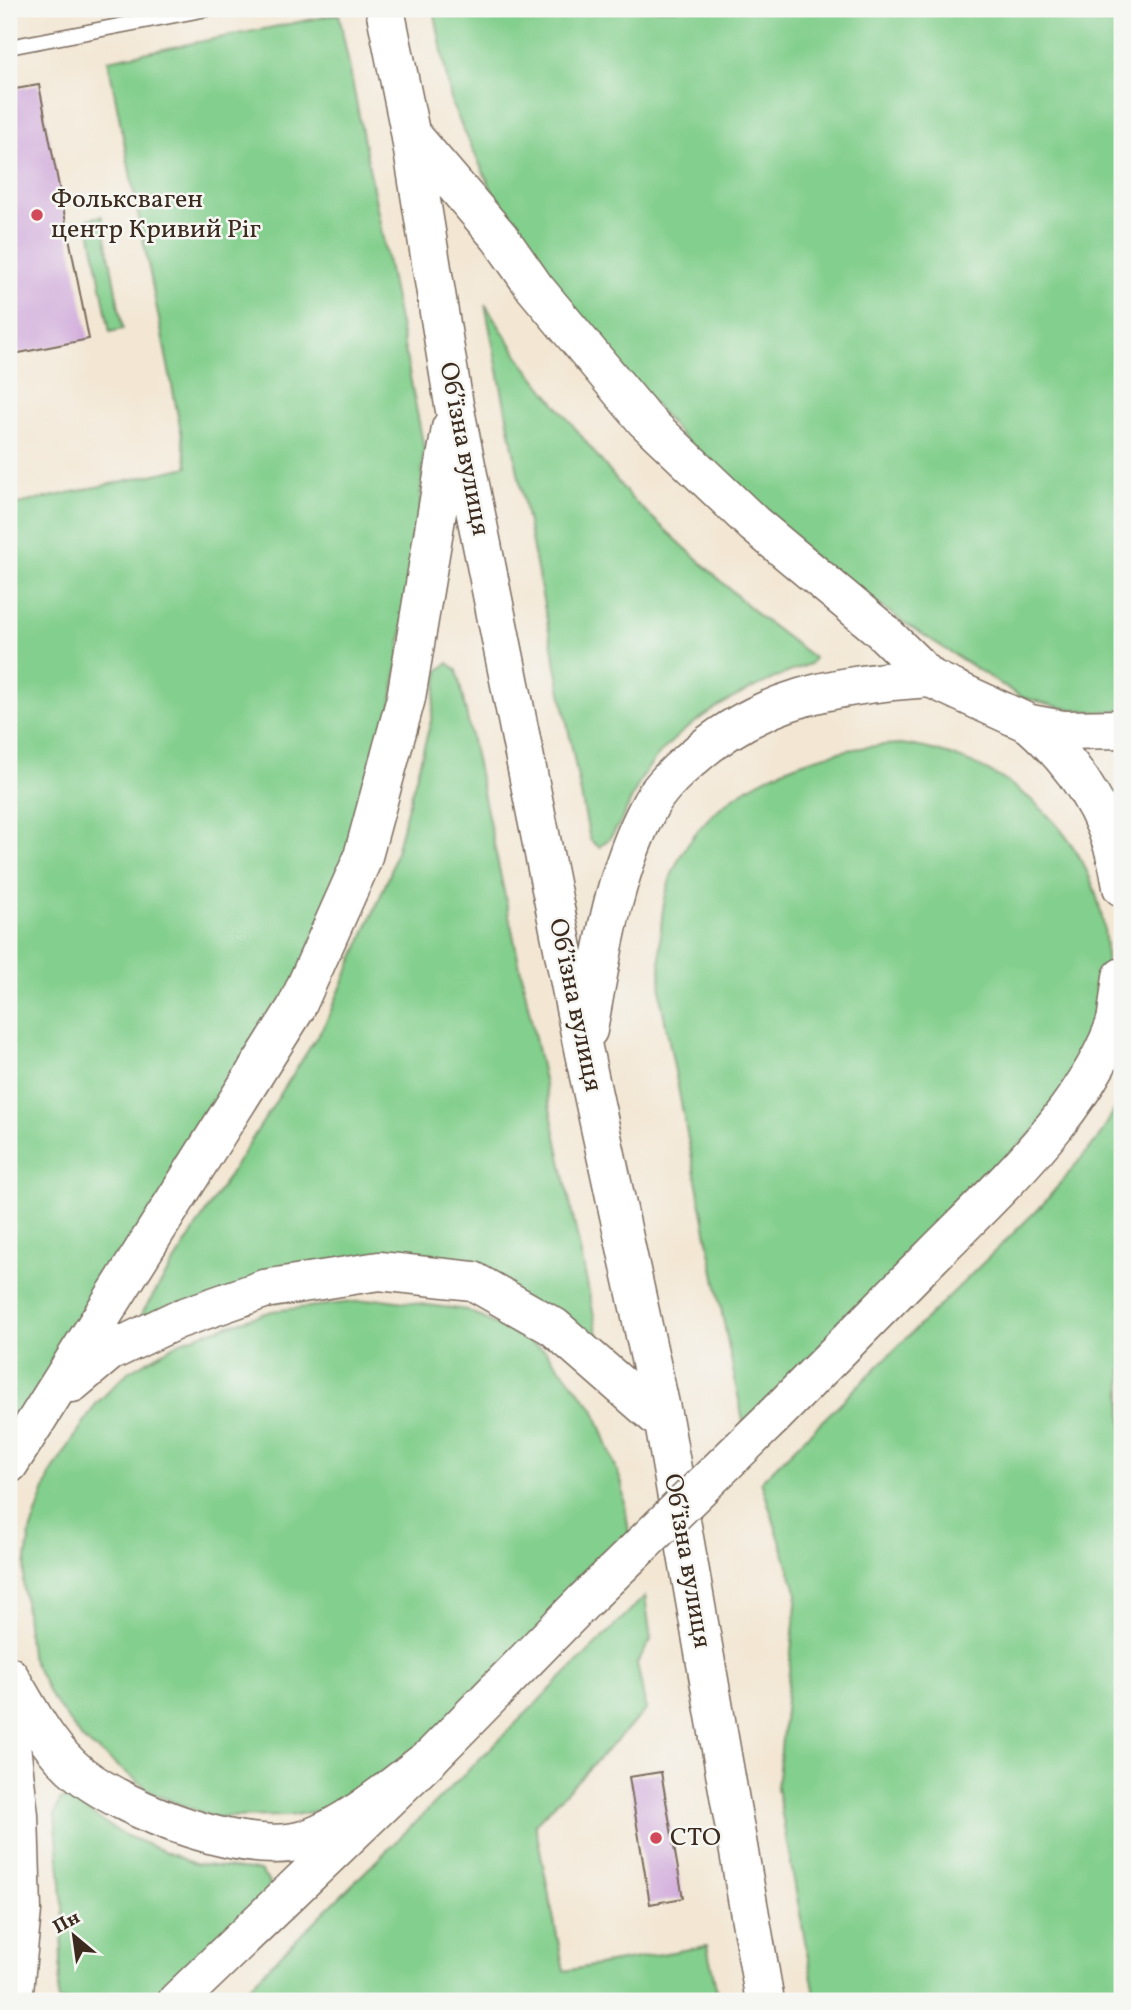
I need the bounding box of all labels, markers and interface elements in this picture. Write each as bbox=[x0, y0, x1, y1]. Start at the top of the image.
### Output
place label: Фольксваген центр Кривий Ріг bbox=[51, 182, 261, 248]
marker: Фольксваген центр Кривий Ріг bbox=[29, 207, 45, 223]
street label: Обʼїзна вулиця bbox=[430, 359, 498, 539]
street label: Обʼїзна вулиця bbox=[539, 915, 611, 1095]
street label: Обʼїзна вулиця bbox=[654, 1471, 720, 1651]
place label: СТО bbox=[670, 1820, 721, 1856]
marker: СТО bbox=[648, 1830, 664, 1846]
north arrow bbox=[38, 1902, 108, 1972]
text: Пн bbox=[49, 1905, 85, 1941]

